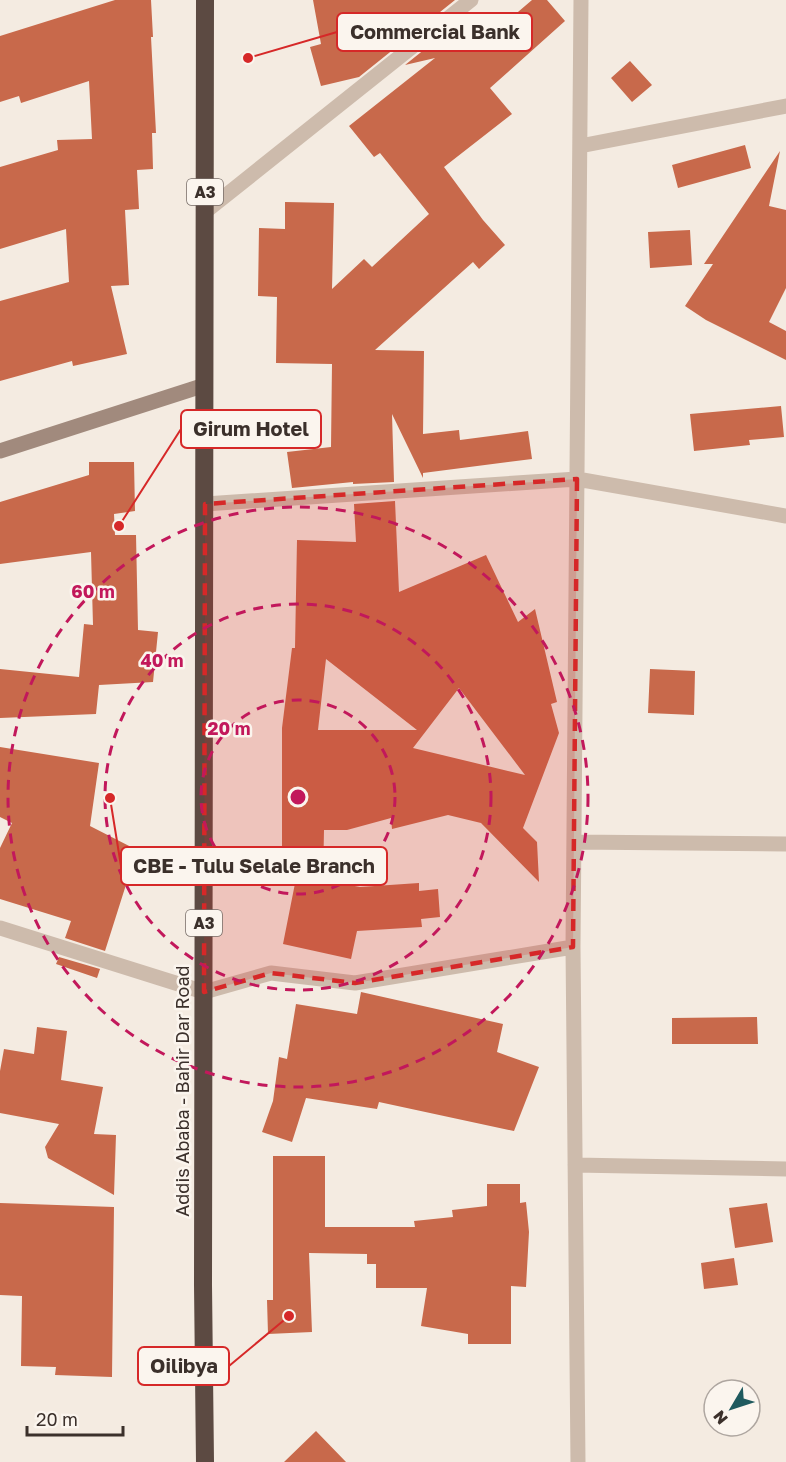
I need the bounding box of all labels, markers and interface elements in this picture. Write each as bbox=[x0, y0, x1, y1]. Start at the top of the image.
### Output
callout: Commercial Bank bbox=[337, 13, 532, 51]
text: Commercial Bank bbox=[350, 19, 520, 43]
road number: A3 bbox=[187, 179, 223, 205]
callout: Girum Hotel bbox=[181, 410, 321, 448]
text: Girum Hotel bbox=[193, 416, 309, 440]
text: 60 m bbox=[71, 580, 115, 602]
text: 40 m bbox=[140, 649, 184, 671]
text: 20 m bbox=[208, 717, 250, 739]
centre of rings bbox=[288, 787, 308, 807]
callout: CBE - Tulu Selale Branch bbox=[121, 847, 387, 885]
text: CBE - Tulu Selale Branch bbox=[133, 853, 375, 877]
road number: A3 bbox=[186, 910, 222, 936]
street label: Addis Ababa - Bahir Dar Road bbox=[171, 965, 193, 1217]
callout: Oilibya bbox=[138, 1347, 229, 1385]
text: Oilibya bbox=[150, 1353, 218, 1377]
north arrow bbox=[702, 1378, 762, 1438]
scale bar bbox=[27, 1399, 123, 1437]
text: N bbox=[709, 1406, 732, 1428]
text: 20 m bbox=[36, 1408, 78, 1430]

